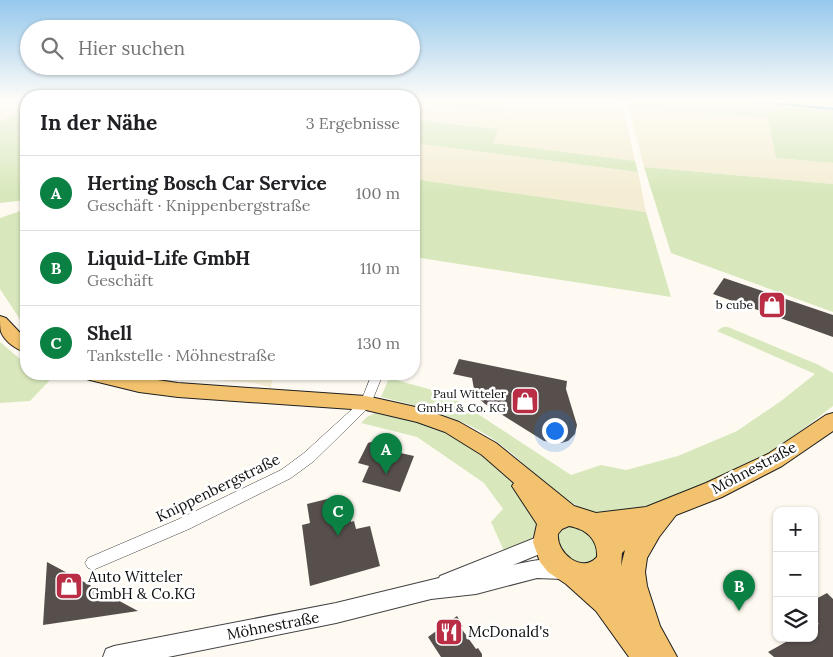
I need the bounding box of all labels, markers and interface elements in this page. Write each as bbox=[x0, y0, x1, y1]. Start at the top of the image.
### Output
search box bbox=[20, 20, 420, 75]
icon: search bbox=[38, 34, 66, 62]
text: Hier suchen bbox=[78, 36, 185, 60]
text: In der Nähe bbox=[40, 109, 157, 136]
text: 3 Ergebnisse bbox=[306, 113, 400, 133]
text: Herting Bosch Car Service bbox=[87, 171, 327, 195]
text: A bbox=[51, 183, 61, 203]
text: 100 m bbox=[356, 183, 400, 203]
text: Geschäft · Knippenbergstraße bbox=[87, 195, 310, 215]
text: Liquid-Life GmbH bbox=[87, 246, 250, 270]
text: B bbox=[51, 258, 61, 278]
text: 110 m bbox=[360, 258, 400, 278]
text: Geschäft bbox=[87, 270, 153, 290]
shop icon: b cube bbox=[757, 290, 787, 320]
place label: b cube bbox=[716, 297, 753, 312]
text: Shell bbox=[87, 321, 132, 345]
text: C bbox=[50, 333, 62, 353]
text: 130 m bbox=[357, 333, 400, 353]
text: Tankstelle · Möhnestraße bbox=[87, 345, 276, 365]
place label: Paul Witteler GmbH & Co. KG bbox=[417, 386, 507, 415]
shop icon: Paul Witteler GmbH & Co. KG bbox=[510, 386, 540, 416]
your location bbox=[542, 418, 568, 444]
pin: A bbox=[370, 433, 402, 474]
street label: Möhnestraße bbox=[708, 437, 800, 498]
street label: Knippenbergstraße bbox=[153, 449, 283, 526]
pin: C bbox=[322, 495, 354, 536]
map controls bbox=[773, 507, 818, 642]
button: + bbox=[773, 507, 818, 552]
button: − bbox=[773, 552, 818, 597]
place label: Auto Witteler GmbH & Co.KG bbox=[87, 567, 196, 603]
pin: B bbox=[723, 570, 755, 611]
shop icon: Auto Witteler GmbH & Co.KG bbox=[54, 571, 84, 601]
button: layers bbox=[773, 597, 818, 642]
street label: Möhnestraße bbox=[225, 607, 321, 644]
restaurant icon: McDonald's bbox=[434, 617, 464, 647]
place label: McDonald's bbox=[468, 622, 549, 641]

